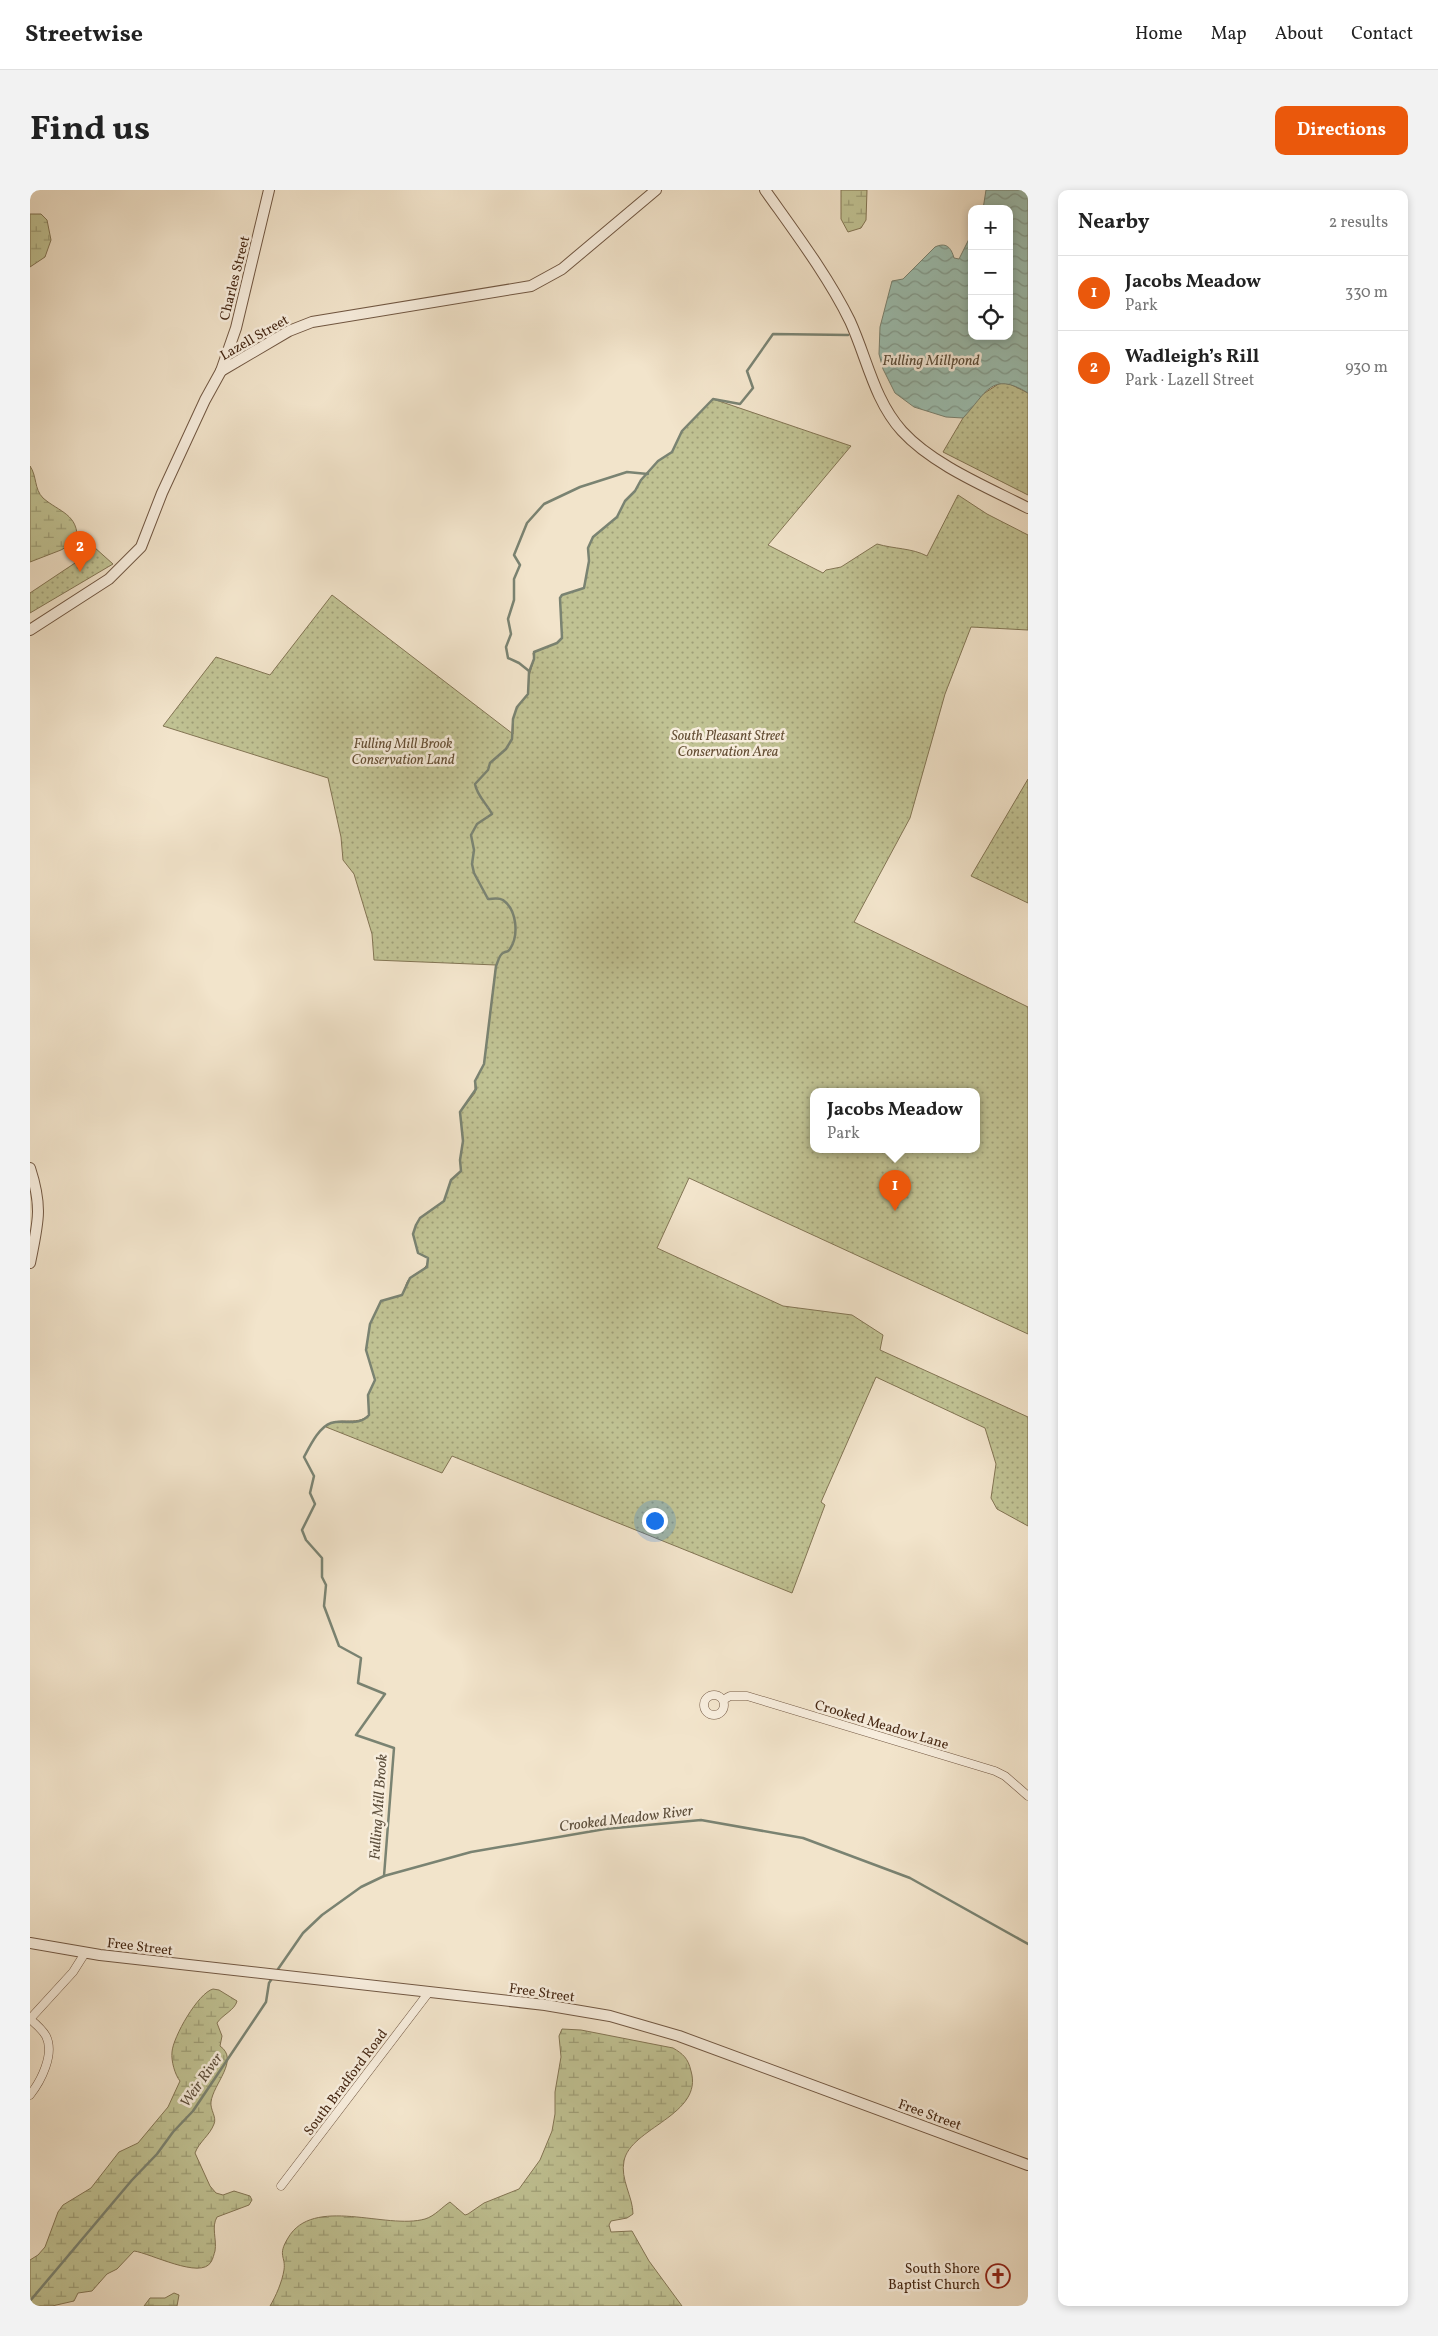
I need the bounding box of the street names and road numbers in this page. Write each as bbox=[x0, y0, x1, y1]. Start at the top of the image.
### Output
street label: Charles Street bbox=[216, 234, 255, 323]
street label: Lazell Street bbox=[217, 311, 293, 366]
street label: Crooked Meadow Lane bbox=[812, 1696, 951, 1755]
street label: Free Street bbox=[106, 1934, 174, 1961]
street label: Free Street bbox=[508, 1979, 576, 2008]
street label: South Bradford Road bbox=[300, 2026, 393, 2140]
street label: Free Street bbox=[895, 2095, 964, 2136]

